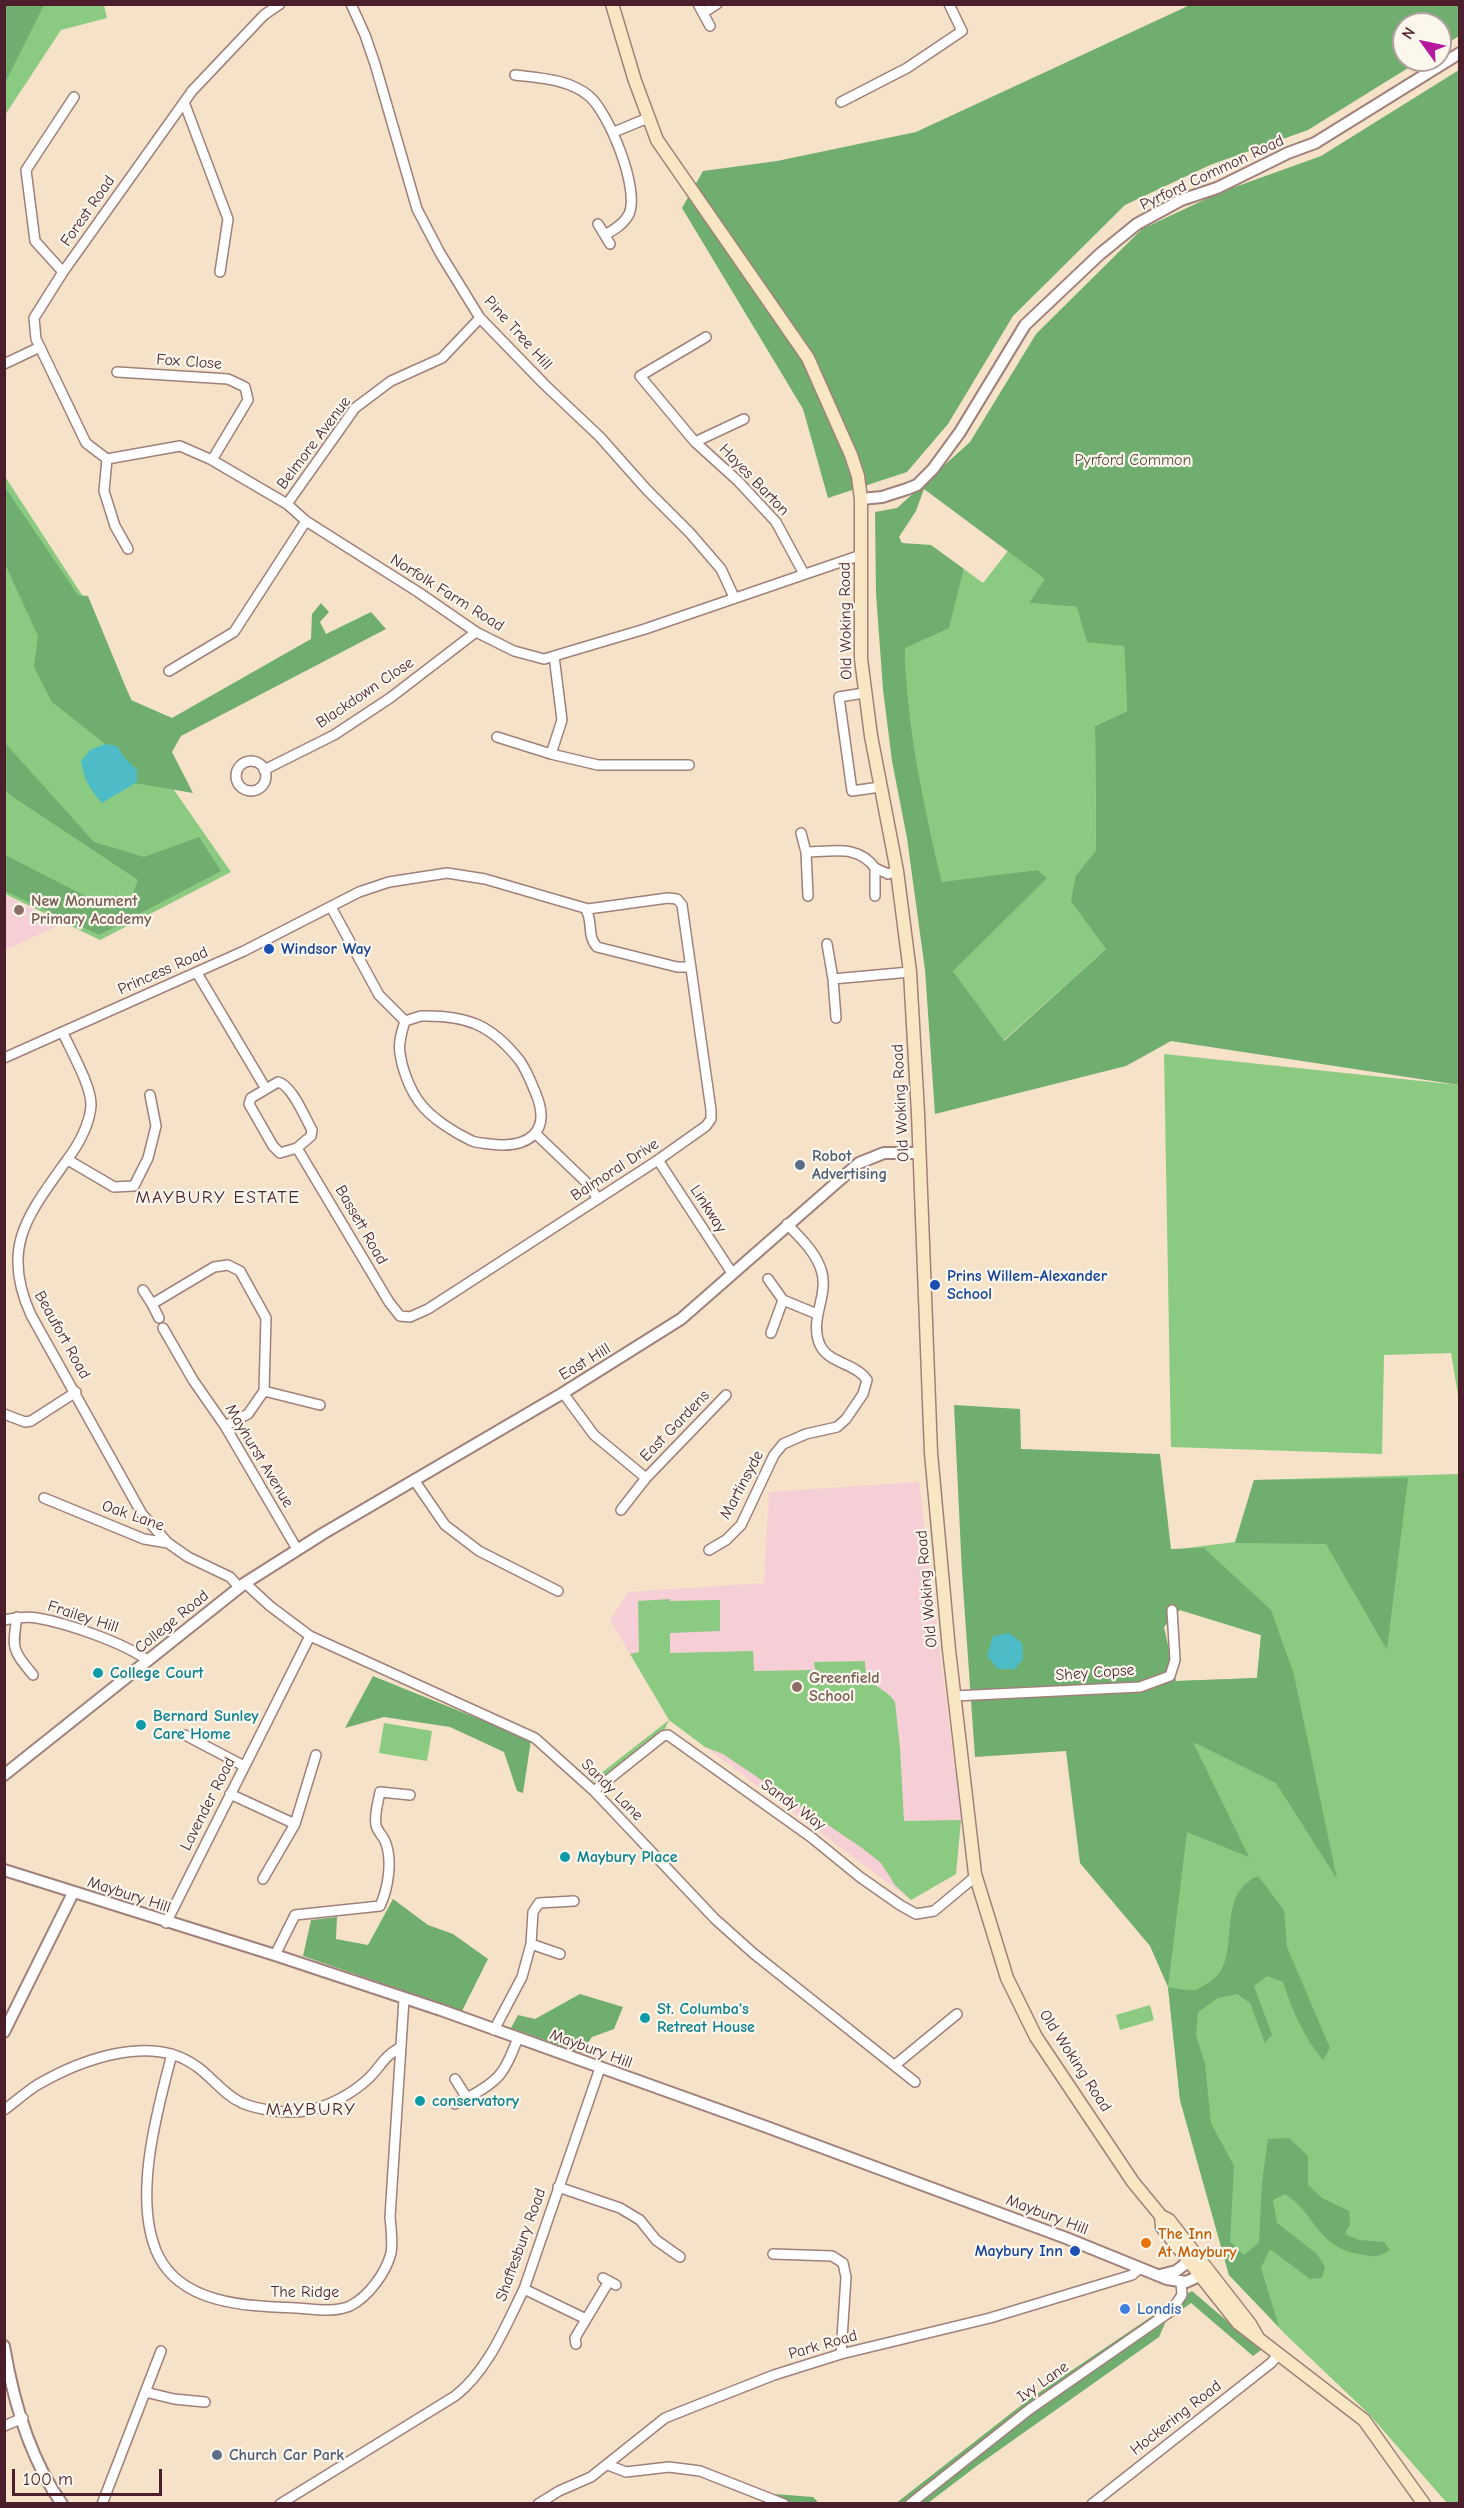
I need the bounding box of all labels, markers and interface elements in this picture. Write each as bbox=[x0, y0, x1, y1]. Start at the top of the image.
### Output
north arrow bbox=[1392, 12, 1452, 72]
text: N bbox=[1398, 24, 1419, 43]
street label: Pyrford Common Road bbox=[1137, 131, 1287, 215]
street label: Forest Road bbox=[57, 172, 119, 250]
street label: Pine Tree Hill bbox=[480, 292, 556, 374]
street label: Fox Close bbox=[156, 350, 222, 374]
street label: Belmore Avenue bbox=[273, 393, 355, 493]
street label: Hayes Barton bbox=[715, 440, 793, 520]
park label: Pyrford Common bbox=[1075, 450, 1191, 470]
street label: Norfolk Farm Road bbox=[387, 550, 507, 636]
street label: Old Woking Road bbox=[835, 562, 857, 680]
street label: Blackdown Close bbox=[313, 653, 417, 733]
place label: New Monument Primary Academy bbox=[31, 891, 151, 929]
marker: New Monument Primary Academy bbox=[12, 903, 26, 917]
place label: Windsor Way bbox=[281, 939, 371, 959]
marker: Windsor Way bbox=[262, 942, 276, 956]
street label: Princess Road bbox=[115, 943, 211, 999]
street label: Old Woking Road bbox=[888, 1044, 914, 1162]
street label: Balmoral Drive bbox=[567, 1134, 663, 1206]
place label: Robot Advertising bbox=[812, 1146, 887, 1184]
marker: Robot Advertising bbox=[793, 1158, 807, 1172]
street label: Bassett Road bbox=[331, 1182, 391, 1268]
street label: Linkway bbox=[686, 1182, 730, 1236]
district label: MAYBURY ESTATE bbox=[135, 1187, 301, 1209]
place label: Prins Willem-Alexander School bbox=[947, 1266, 1107, 1304]
marker: Prins Willem-Alexander School bbox=[928, 1278, 942, 1292]
street label: Beaufort Road bbox=[30, 1288, 94, 1382]
street label: East Hill bbox=[556, 1339, 614, 1385]
street label: East Gardens bbox=[636, 1386, 714, 1466]
street label: Mayhurst Avenue bbox=[221, 1401, 297, 1511]
street label: Martinsyde bbox=[716, 1447, 768, 1523]
street label: Oak Lane bbox=[99, 1496, 167, 1536]
street label: Old Woking Road bbox=[912, 1529, 942, 1649]
street label: College Road bbox=[131, 1586, 213, 1658]
street label: Frailey Hill bbox=[45, 1597, 121, 1637]
street label: Shey Copse bbox=[1055, 1661, 1135, 1685]
place label: College Court bbox=[110, 1663, 203, 1683]
marker: College Court bbox=[91, 1666, 105, 1680]
place label: Greenfield School bbox=[809, 1668, 880, 1706]
marker: Greenfield School bbox=[790, 1680, 804, 1694]
place label: Bernard Sunley Care Home bbox=[153, 1706, 259, 1744]
marker: Bernard Sunley Care Home bbox=[134, 1718, 148, 1732]
street label: Lavender Road bbox=[176, 1754, 240, 1854]
street label: Sandy Lane bbox=[577, 1755, 647, 1825]
street label: Sandy Way bbox=[757, 1775, 829, 1835]
place label: Maybury Place bbox=[577, 1847, 678, 1867]
marker: Maybury Place bbox=[558, 1850, 572, 1864]
street label: Maybury Hill bbox=[85, 1872, 173, 1918]
place label: St. Columba's Retreat House bbox=[657, 1999, 755, 2037]
street label: Old Woking Road bbox=[1035, 2006, 1115, 2116]
marker: St. Columba's Retreat House bbox=[638, 2011, 652, 2025]
street label: Maybury Hill bbox=[547, 2025, 635, 2073]
place label: conservatory bbox=[432, 2091, 519, 2111]
marker: conservatory bbox=[413, 2094, 427, 2108]
district label: MAYBURY bbox=[266, 2099, 356, 2121]
street label: Shaftesbury Road bbox=[492, 2186, 550, 2304]
street label: Maybury Hill bbox=[1003, 2191, 1091, 2239]
place label: The Inn At Maybury bbox=[1158, 2224, 1237, 2262]
marker: The Inn At Maybury bbox=[1139, 2236, 1153, 2250]
place label: Maybury Inn bbox=[975, 2241, 1063, 2261]
marker: Maybury Inn bbox=[1068, 2244, 1082, 2258]
street label: The Ridge bbox=[271, 2282, 339, 2302]
place label: Londis bbox=[1137, 2299, 1181, 2319]
marker: Londis bbox=[1118, 2302, 1132, 2316]
street label: Park Road bbox=[786, 2326, 860, 2364]
street label: Ivy Lane bbox=[1014, 2357, 1072, 2407]
street label: Hockering Road bbox=[1127, 2376, 1225, 2460]
place label: Church Car Park bbox=[229, 2445, 344, 2465]
marker: Church Car Park bbox=[210, 2448, 224, 2462]
scale bar bbox=[15, 2457, 165, 2495]
text: 100 m bbox=[23, 2469, 73, 2490]

